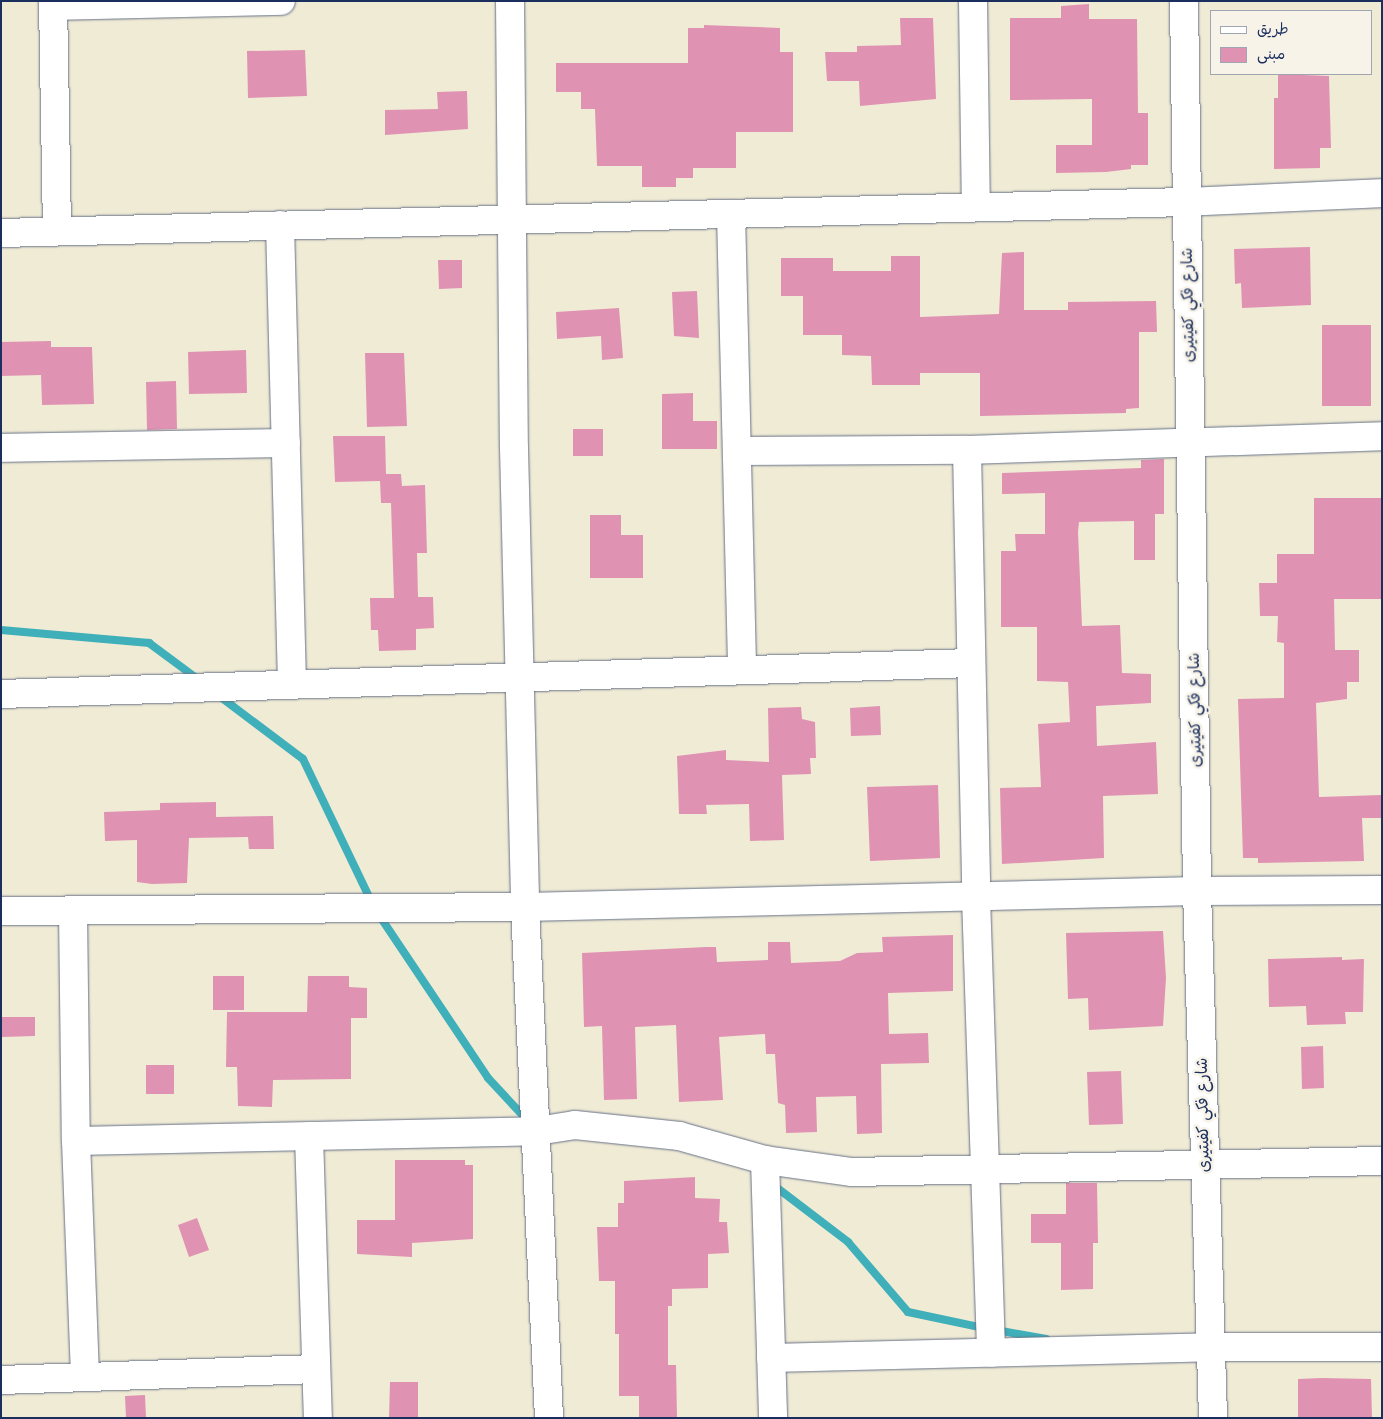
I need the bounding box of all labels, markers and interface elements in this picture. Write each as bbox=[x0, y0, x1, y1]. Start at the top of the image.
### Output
legend bbox=[1210, 10, 1373, 75]
text: طريق bbox=[1257, 18, 1289, 38]
text: مبنى bbox=[1257, 43, 1285, 63]
street label: شارع فكي كفيتيرى bbox=[1176, 247, 1198, 363]
street label: شارع فكي كفيتيرى bbox=[1183, 652, 1205, 768]
street label: شارع فكي كفيتيرى bbox=[1191, 1057, 1213, 1173]

